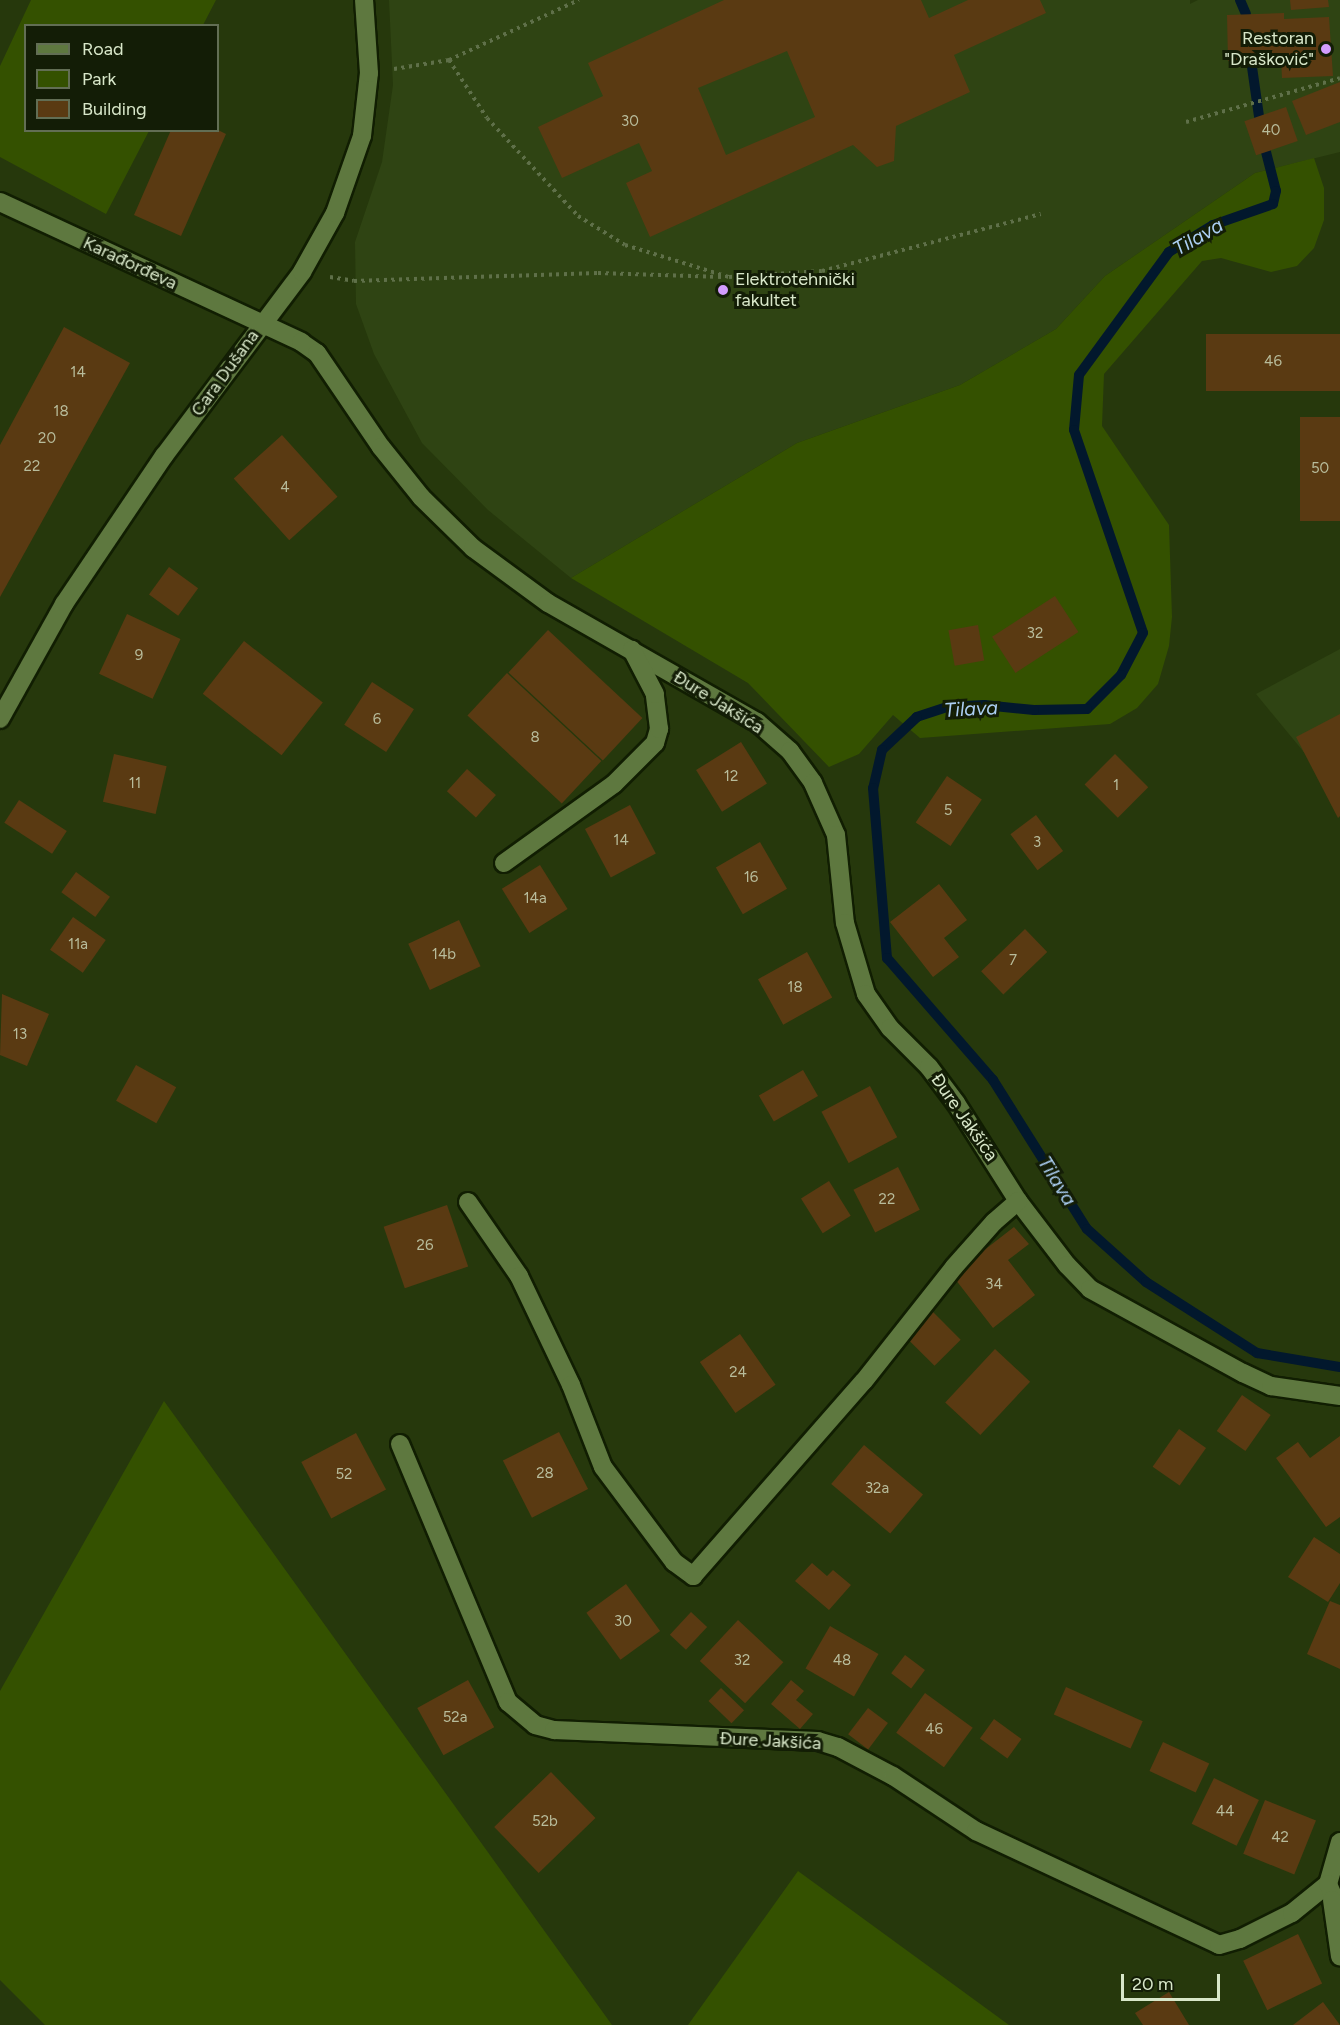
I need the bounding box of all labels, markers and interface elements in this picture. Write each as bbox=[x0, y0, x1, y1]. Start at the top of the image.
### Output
legend bbox=[24, 24, 219, 132]
place label: Restoran "Drašković" bbox=[1224, 28, 1314, 70]
text: Road bbox=[82, 38, 123, 60]
marker: Restoran "Drašković" bbox=[1319, 42, 1333, 56]
text: Park bbox=[82, 68, 116, 90]
text: Building bbox=[82, 98, 147, 120]
house number: 30 bbox=[621, 113, 639, 131]
house number: 40 bbox=[1262, 122, 1280, 140]
water label: Tilava bbox=[1169, 213, 1227, 261]
street label: Karađorđeva bbox=[80, 232, 180, 294]
place label: Elektrotehnički fakultet bbox=[735, 269, 855, 312]
marker: Elektrotehnički fakultet bbox=[716, 283, 730, 297]
street label: Cara Dušana bbox=[187, 326, 263, 420]
house number: 46 bbox=[1264, 353, 1282, 371]
house number: 14 bbox=[70, 364, 86, 382]
house number: 18 bbox=[53, 403, 69, 421]
house number: 20 bbox=[38, 430, 56, 448]
house number: 22 bbox=[24, 458, 40, 476]
house number: 50 bbox=[1311, 460, 1329, 478]
house number: 4 bbox=[280, 479, 290, 497]
house number: 32 bbox=[1027, 625, 1043, 643]
house number: 9 bbox=[135, 647, 143, 665]
street label: Đure Jakšića bbox=[669, 666, 767, 738]
water label: Tilava bbox=[944, 696, 998, 722]
house number: 6 bbox=[373, 711, 381, 729]
house number: 8 bbox=[530, 729, 540, 747]
house number: 12 bbox=[724, 768, 738, 786]
house number: 11 bbox=[129, 775, 141, 793]
house number: 1 bbox=[1113, 777, 1119, 795]
house number: 5 bbox=[944, 802, 952, 820]
house number: 14 bbox=[613, 832, 629, 850]
house number: 3 bbox=[1033, 834, 1041, 852]
house number: 16 bbox=[744, 869, 758, 887]
house number: 14a bbox=[523, 890, 547, 908]
house number: 11a bbox=[68, 936, 88, 954]
house number: 14b bbox=[432, 946, 456, 964]
house number: 7 bbox=[1009, 952, 1017, 970]
house number: 18 bbox=[787, 979, 803, 997]
house number: 13 bbox=[13, 1026, 27, 1044]
street label: Đure Jakšića bbox=[926, 1069, 1002, 1165]
water label: Tilava bbox=[1033, 1152, 1081, 1210]
house number: 22 bbox=[879, 1191, 895, 1209]
house number: 26 bbox=[417, 1237, 433, 1255]
house number: 34 bbox=[985, 1276, 1003, 1294]
house number: 24 bbox=[729, 1364, 747, 1382]
house number: 28 bbox=[536, 1465, 554, 1483]
house number: 52 bbox=[335, 1466, 353, 1484]
house number: 32a bbox=[865, 1480, 889, 1498]
house number: 30 bbox=[614, 1613, 632, 1631]
house number: 32 bbox=[734, 1652, 750, 1670]
house number: 48 bbox=[833, 1652, 851, 1670]
house number: 52a bbox=[443, 1709, 467, 1727]
house number: 46 bbox=[925, 1721, 943, 1739]
street label: Đure Jakšića bbox=[718, 1728, 822, 1754]
house number: 44 bbox=[1216, 1803, 1234, 1821]
house number: 52b bbox=[532, 1813, 558, 1831]
house number: 42 bbox=[1271, 1829, 1289, 1847]
scale bar bbox=[1124, 1962, 1223, 2000]
text: 20 m bbox=[1132, 1973, 1173, 1995]

